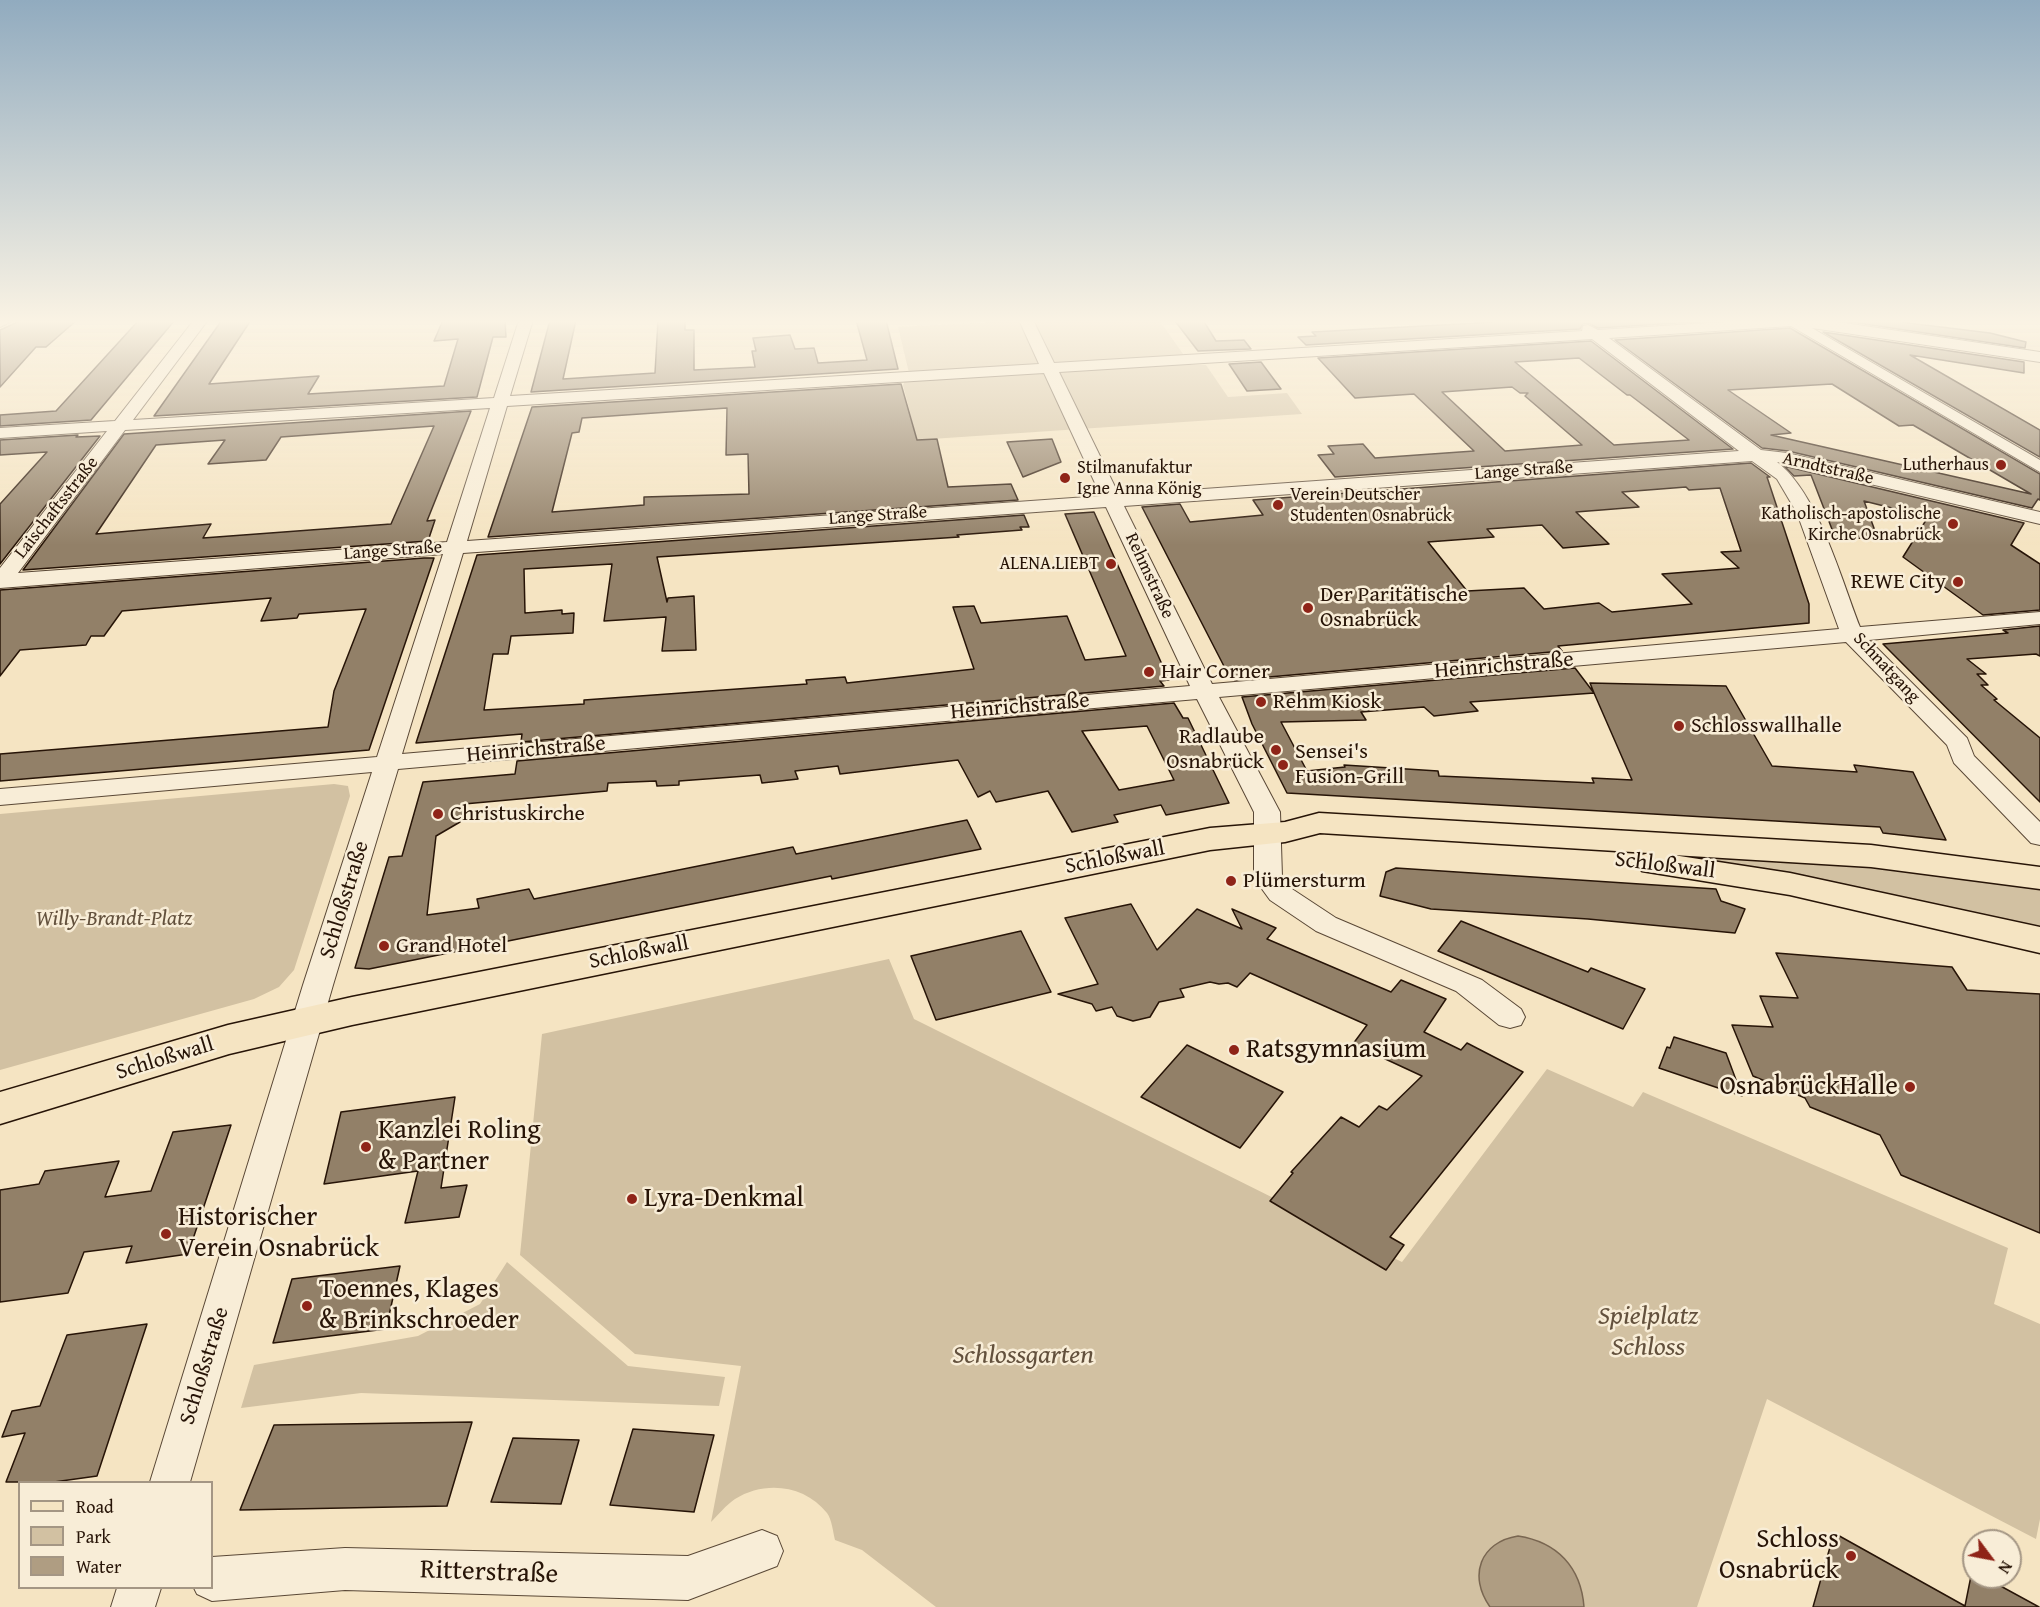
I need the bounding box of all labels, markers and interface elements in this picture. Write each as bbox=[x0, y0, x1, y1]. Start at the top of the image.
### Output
street label: Arndtstraße bbox=[1780, 448, 1876, 490]
street label: Laischaftsstraße bbox=[11, 453, 103, 563]
place label: Lutherhaus bbox=[1903, 454, 1989, 476]
place label: Stilmanufaktur Igne Anna König bbox=[1077, 457, 1202, 500]
street label: Lange Straße bbox=[1474, 457, 1574, 485]
marker: Lutherhaus bbox=[1994, 458, 2008, 472]
marker: Stilmanufaktur Igne Anna König bbox=[1058, 471, 1072, 485]
place label: Verein Deutscher Studenten Osnabrück bbox=[1290, 484, 1452, 526]
marker: Verein Deutscher Studenten Osnabrück bbox=[1271, 498, 1285, 512]
street label: Lange Straße bbox=[828, 502, 928, 530]
place label: Katholisch-apostolische Kirche Osnabrück bbox=[1761, 503, 1941, 546]
marker: Katholisch-apostolische Kirche Osnabrück bbox=[1946, 517, 1960, 531]
street label: Rehmstraße bbox=[1120, 530, 1178, 622]
street label: Lange Straße bbox=[343, 537, 443, 565]
place label: ALENA.LIEBT bbox=[999, 553, 1099, 575]
marker: ALENA.LIEBT bbox=[1104, 557, 1118, 571]
place label: REWE City bbox=[1851, 569, 1946, 595]
marker: REWE City bbox=[1951, 575, 1965, 589]
place label: Der Paritätische Osnabrück bbox=[1320, 582, 1468, 634]
marker: Der Paritätische Osnabrück bbox=[1301, 601, 1315, 615]
street label: Schnatgang bbox=[1848, 628, 1924, 708]
street label: Heinrichstraße bbox=[1433, 647, 1575, 685]
place label: Hair Corner bbox=[1161, 659, 1270, 685]
marker: Hair Corner bbox=[1142, 665, 1156, 679]
street label: Heinrichstraße bbox=[949, 688, 1091, 726]
place label: Rehm Kiosk bbox=[1273, 689, 1381, 715]
marker: Rehm Kiosk bbox=[1254, 695, 1268, 709]
place label: Schlosswallhalle bbox=[1691, 713, 1842, 739]
marker: Schlosswallhalle bbox=[1672, 719, 1686, 733]
place label: Radlaube Osnabrück bbox=[1166, 724, 1264, 776]
street label: Heinrichstraße bbox=[465, 731, 607, 769]
place label: Sensei's Fusion-Grill bbox=[1295, 739, 1404, 790]
marker: Radlaube Osnabrück bbox=[1269, 743, 1283, 757]
marker: Sensei's Fusion-Grill bbox=[1276, 758, 1290, 772]
place label: Christuskirche bbox=[450, 801, 585, 827]
marker: Christuskirche bbox=[431, 807, 445, 821]
street label: Schloßwall bbox=[1063, 835, 1167, 881]
street label: Schloßstraße bbox=[315, 838, 375, 962]
street label: Schloßwall bbox=[1613, 847, 1717, 885]
place label: Plümersturm bbox=[1243, 868, 1366, 894]
marker: Plümersturm bbox=[1224, 874, 1238, 888]
park label: Willy-Brandt-Platz bbox=[36, 906, 192, 932]
street label: Schloßwall bbox=[587, 930, 691, 976]
place label: Grand Hotel bbox=[396, 933, 507, 959]
marker: Grand Hotel bbox=[377, 939, 391, 953]
street label: Schloßwall bbox=[113, 1032, 217, 1086]
place label: Ratsgymnasium bbox=[1246, 1034, 1426, 1066]
marker: Ratsgymnasium bbox=[1227, 1043, 1241, 1057]
place label: OsnabrückHalle bbox=[1719, 1071, 1898, 1103]
marker: OsnabrückHalle bbox=[1903, 1080, 1917, 1094]
place label: Kanzlei Roling & Partner bbox=[378, 1115, 541, 1178]
marker: Kanzlei Roling & Partner bbox=[359, 1140, 373, 1154]
place label: Lyra-Denkmal bbox=[644, 1183, 804, 1215]
marker: Lyra-Denkmal bbox=[625, 1192, 639, 1206]
place label: Historischer Verein Osnabrück bbox=[178, 1202, 379, 1265]
marker: Historischer Verein Osnabrück bbox=[159, 1227, 173, 1241]
place label: Toennes, Klages & Brinkschroeder bbox=[319, 1274, 519, 1337]
marker: Toennes, Klages & Brinkschroeder bbox=[300, 1299, 314, 1313]
park label: Spielplatz Schloss bbox=[1598, 1301, 1698, 1364]
street label: Schloßstraße bbox=[175, 1304, 235, 1428]
park label: Schlossgarten bbox=[952, 1340, 1094, 1372]
legend bbox=[18, 1481, 213, 1589]
text: Road bbox=[76, 1493, 114, 1520]
text: Park bbox=[76, 1523, 111, 1550]
place label: Schloss Osnabrück bbox=[1719, 1524, 1839, 1587]
north arrow bbox=[1962, 1529, 2022, 1589]
marker: Schloss Osnabrück bbox=[1844, 1549, 1858, 1563]
text: Water bbox=[76, 1553, 121, 1580]
street label: Ritterstraße bbox=[419, 1554, 559, 1592]
text: N bbox=[1993, 1557, 2019, 1578]

